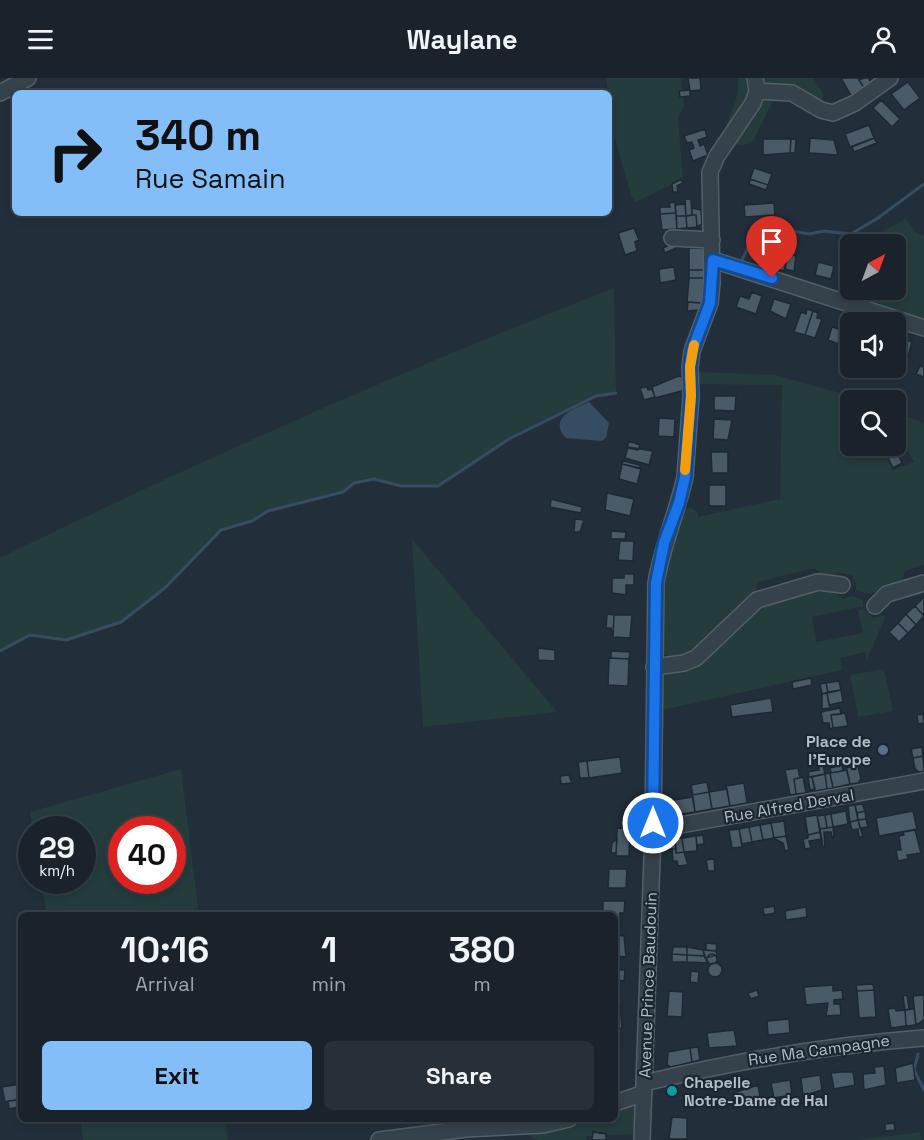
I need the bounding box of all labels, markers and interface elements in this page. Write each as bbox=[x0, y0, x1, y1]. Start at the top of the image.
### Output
text: Waylane bbox=[407, 22, 517, 57]
icon: menu bbox=[24, 23, 57, 56]
icon: person bbox=[867, 23, 900, 56]
text: 340 m bbox=[135, 109, 261, 162]
icon: right bbox=[36, 114, 114, 192]
text: Rue Samain bbox=[135, 161, 285, 196]
pin bbox=[746, 216, 797, 278]
icon: arrive bbox=[755, 225, 788, 258]
north arrow bbox=[840, 234, 906, 300]
map controls bbox=[840, 234, 906, 456]
button: sound bbox=[840, 312, 906, 378]
button: search bbox=[840, 390, 906, 456]
place label: Place de l'Europe bbox=[806, 731, 871, 770]
marker: Place de l'Europe bbox=[876, 743, 890, 757]
street label: Rue Alfred Derval bbox=[722, 784, 856, 828]
position arrow bbox=[621, 791, 685, 855]
speed limit sign: 40 bbox=[108, 816, 186, 894]
text: 29 bbox=[39, 828, 75, 867]
text: km/h bbox=[39, 861, 75, 880]
street label: Avenue Prince Baudouin bbox=[634, 892, 662, 1078]
text: 10:16 bbox=[120, 927, 209, 973]
text: 1 bbox=[321, 927, 337, 973]
text: 380 bbox=[449, 927, 516, 973]
text: Arrival bbox=[135, 971, 195, 997]
text: min bbox=[312, 971, 346, 997]
text: m bbox=[474, 971, 491, 997]
street label: Rue Ma Campagne bbox=[747, 1030, 891, 1070]
button: Exit bbox=[42, 1041, 312, 1110]
button: Share bbox=[324, 1041, 594, 1110]
place label: Chapelle Notre-Dame de Hal bbox=[684, 1072, 828, 1111]
marker: Chapelle Notre-Dame de Hal bbox=[665, 1084, 679, 1098]

